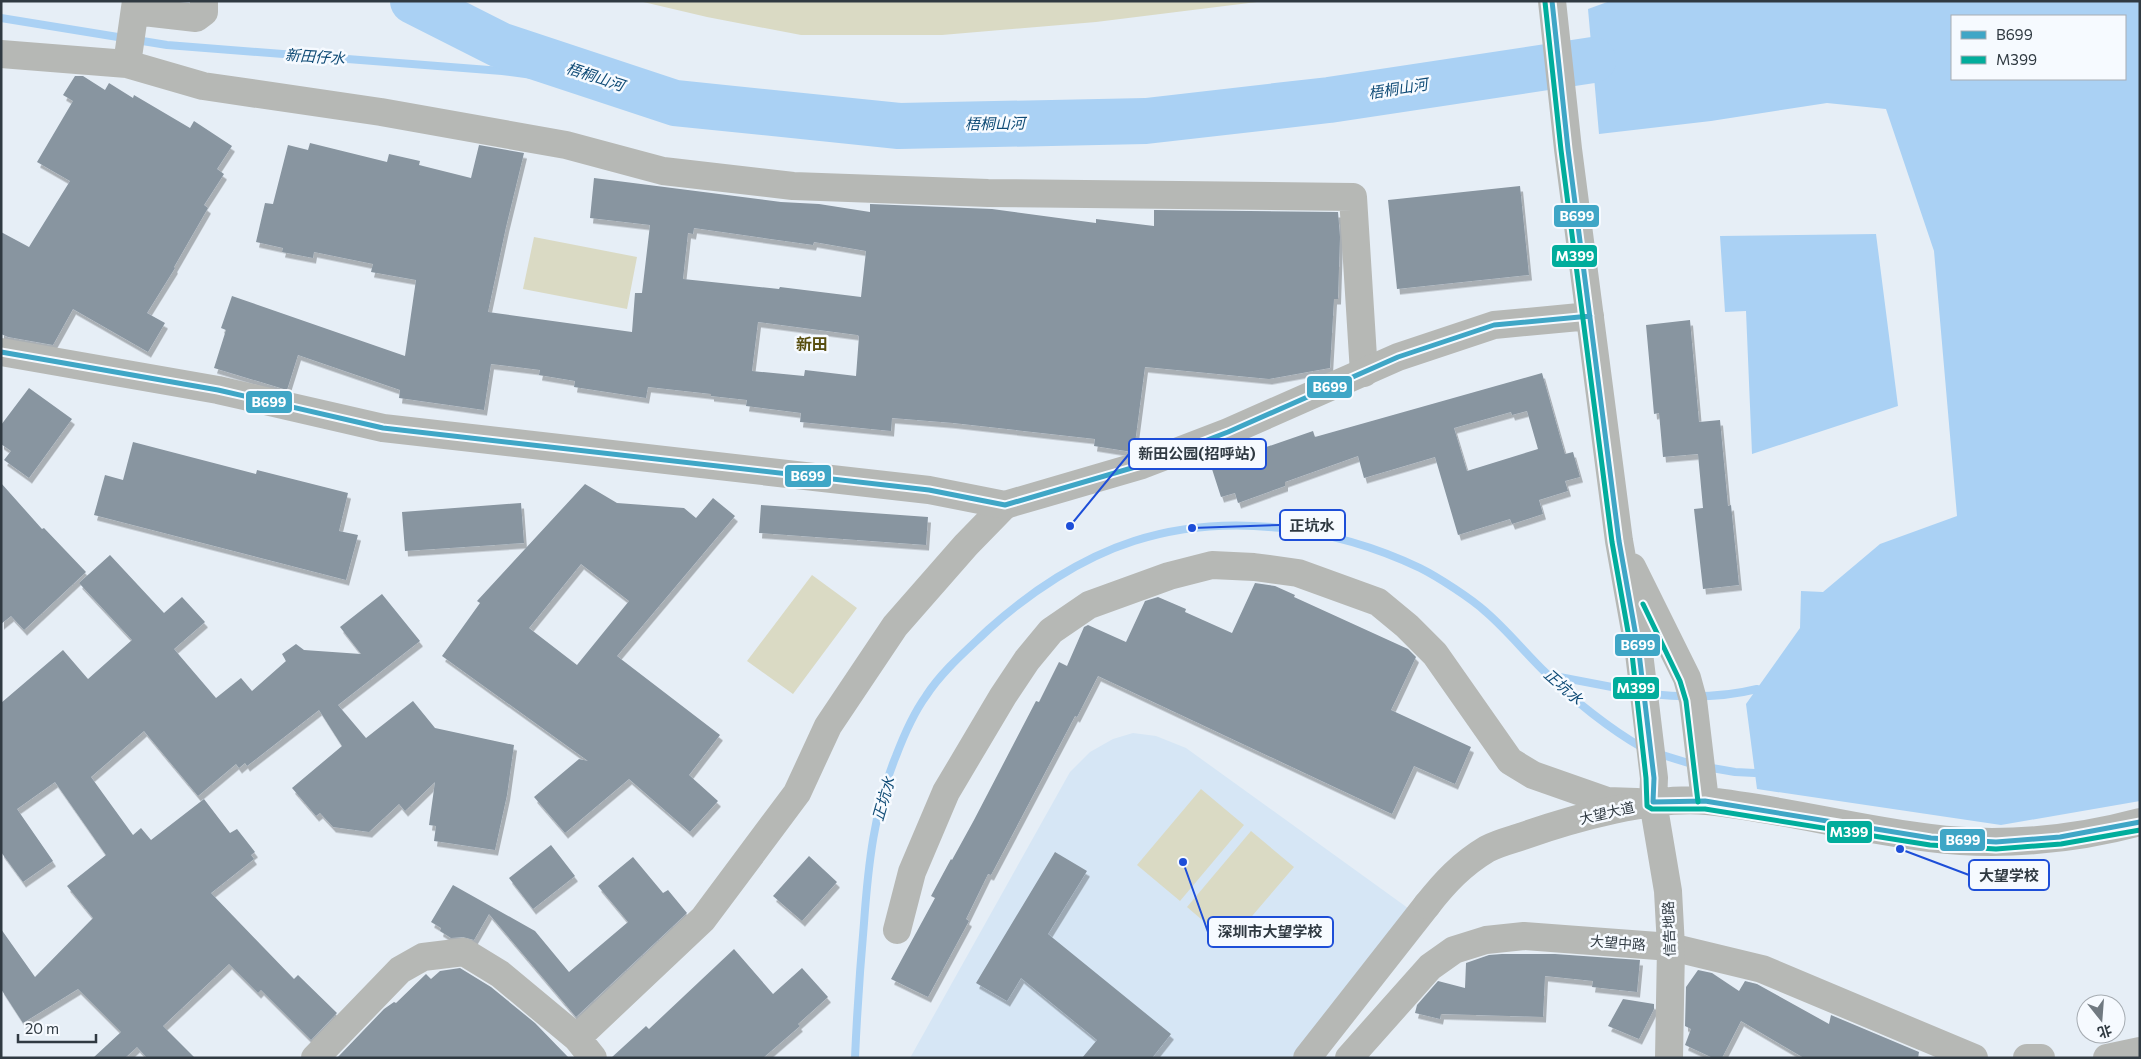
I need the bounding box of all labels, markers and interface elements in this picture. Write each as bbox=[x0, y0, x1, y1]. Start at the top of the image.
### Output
legend bbox=[1951, 15, 2126, 80]
text: B699 bbox=[1996, 25, 2033, 43]
water label: 新田仔水 bbox=[285, 45, 347, 67]
text: M399 bbox=[1996, 50, 2037, 68]
water label: 梧桐山河 bbox=[564, 58, 629, 95]
water label: 梧桐山河 bbox=[1367, 74, 1432, 102]
water label: 梧桐山河 bbox=[965, 113, 1028, 133]
line badge: B699 bbox=[1553, 204, 1600, 228]
text: B699 bbox=[1560, 207, 1595, 224]
line badge: M399 bbox=[1551, 244, 1598, 268]
text: M399 bbox=[1556, 247, 1595, 264]
district label: 新田 bbox=[796, 334, 828, 353]
line badge: B699 bbox=[1306, 375, 1353, 399]
text: B699 bbox=[1313, 378, 1348, 395]
line badge: B699 bbox=[245, 390, 293, 414]
text: B699 bbox=[252, 393, 287, 410]
callout: 新田公园(招呼站) bbox=[1129, 439, 1266, 469]
text: 新田公园(招呼站) bbox=[1138, 444, 1256, 462]
line badge: B699 bbox=[784, 464, 832, 488]
text: B699 bbox=[791, 467, 826, 484]
callout: 正坑水 bbox=[1280, 510, 1345, 540]
text: 正坑水 bbox=[1289, 516, 1335, 534]
line badge: B699 bbox=[1614, 633, 1661, 657]
text: B699 bbox=[1621, 636, 1656, 653]
water label: 正坑水 bbox=[1541, 665, 1587, 708]
line badge: M399 bbox=[1612, 676, 1660, 700]
text: M399 bbox=[1617, 679, 1656, 696]
water label: 正坑水 bbox=[868, 774, 898, 823]
street label: 大望大道 bbox=[1578, 798, 1636, 827]
line badge: M399 bbox=[1826, 820, 1873, 844]
text: M399 bbox=[1830, 823, 1869, 840]
line badge: B699 bbox=[1939, 828, 1986, 852]
text: B699 bbox=[1946, 831, 1981, 848]
callout: 大望学校 bbox=[1969, 860, 2049, 890]
text: 大望学校 bbox=[1979, 866, 2039, 884]
street label: 信告地路 bbox=[1659, 901, 1678, 957]
callout: 深圳市大望学校 bbox=[1208, 917, 1333, 947]
text: 深圳市大望学校 bbox=[1217, 922, 1323, 940]
street label: 大望中路 bbox=[1590, 932, 1647, 953]
north arrow bbox=[2076, 994, 2126, 1044]
scale bar bbox=[18, 1012, 95, 1044]
text: 20 m bbox=[25, 1019, 59, 1037]
text: 北 bbox=[2096, 1022, 2114, 1042]

